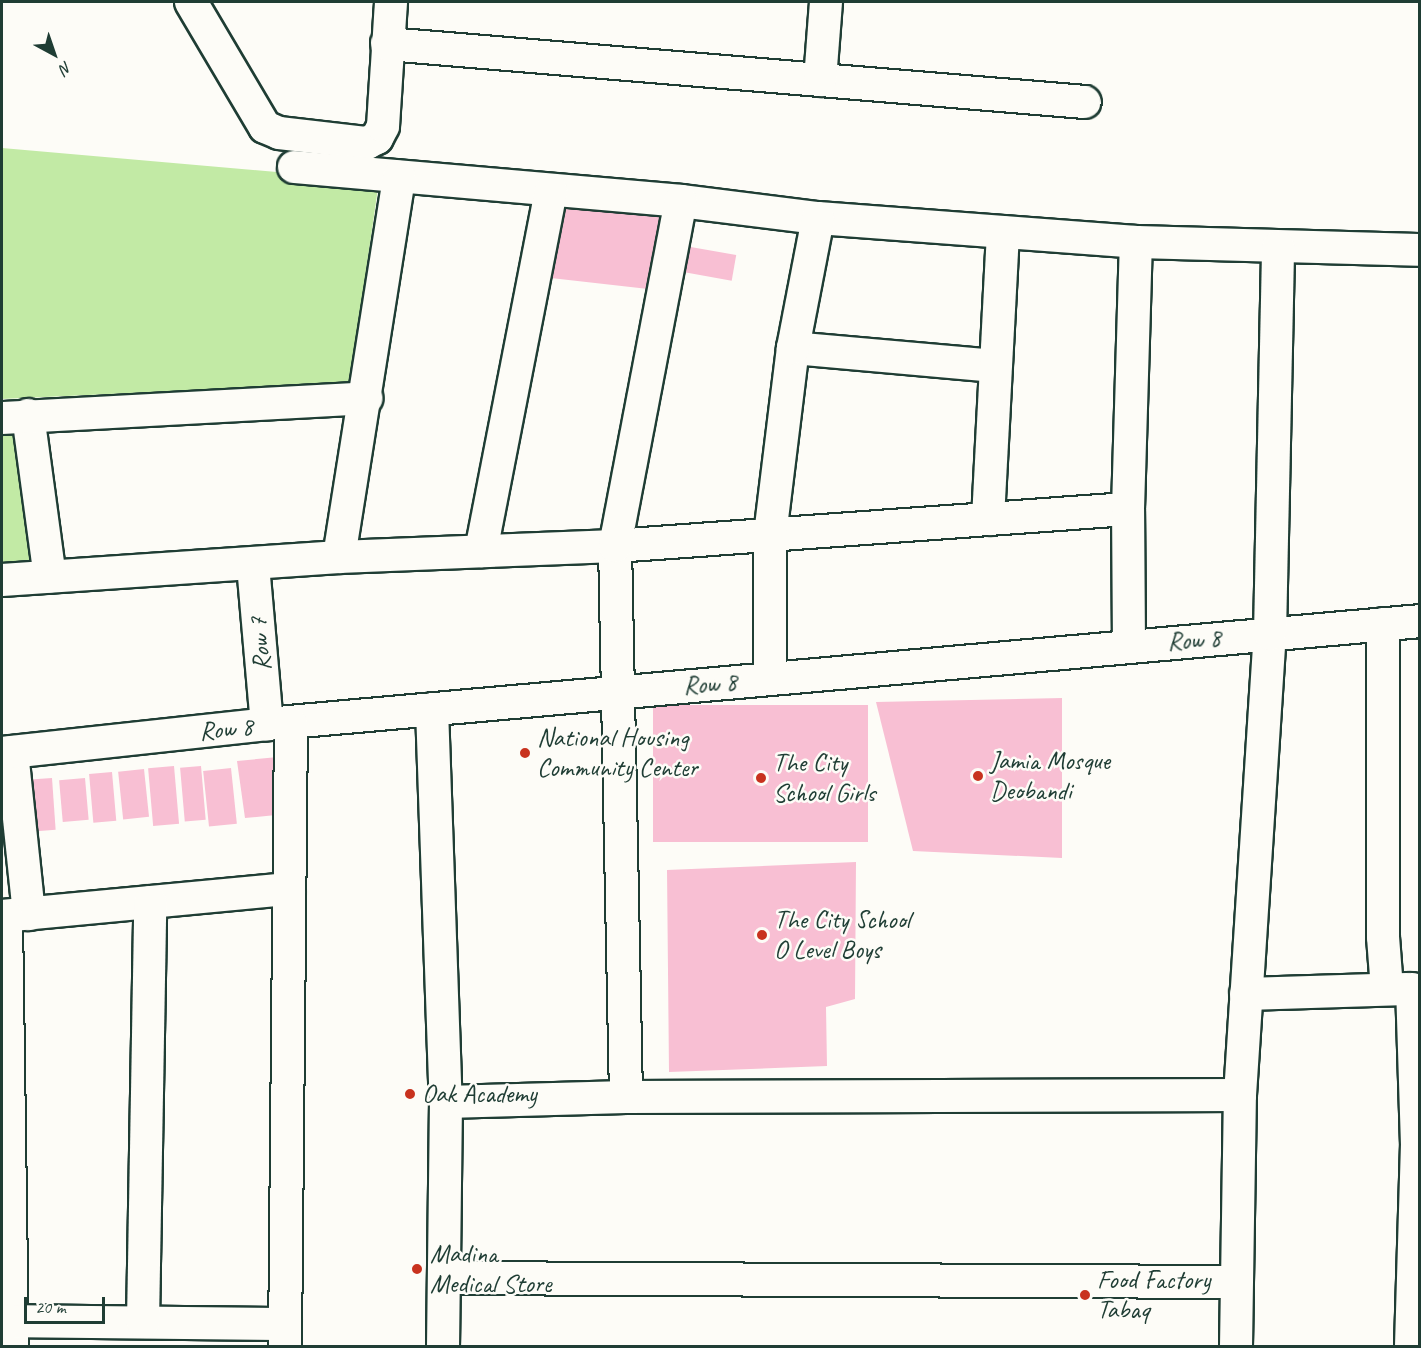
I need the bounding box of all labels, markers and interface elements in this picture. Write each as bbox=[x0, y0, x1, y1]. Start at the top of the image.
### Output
north arrow bbox=[24, 24, 84, 84]
text: N bbox=[55, 57, 76, 79]
street label: Row 7 bbox=[242, 616, 278, 672]
street label: Row 8 bbox=[1166, 622, 1222, 658]
street label: Row 8 bbox=[682, 666, 738, 702]
street label: Row 8 bbox=[197, 711, 255, 747]
place label: National Housing Community Center bbox=[537, 722, 698, 784]
place label: Jamia Mosque Deobandi bbox=[990, 745, 1110, 806]
marker: National Housing Community Center bbox=[518, 746, 532, 760]
place label: The City School Girls bbox=[773, 747, 876, 808]
marker: Jamia Mosque Deobandi bbox=[971, 769, 985, 783]
marker: The City School Girls bbox=[754, 771, 768, 785]
place label: The City School O Level Boys bbox=[774, 904, 910, 966]
marker: The City School O Level Boys bbox=[755, 928, 769, 942]
place label: Oak Academy bbox=[422, 1078, 538, 1110]
marker: Oak Academy bbox=[403, 1087, 417, 1101]
place label: Madina Medical Store bbox=[430, 1238, 551, 1300]
marker: Madina Medical Store bbox=[408, 1260, 426, 1278]
place label: Food Factory Tabaq bbox=[1097, 1264, 1211, 1326]
scale bar bbox=[27, 1285, 108, 1323]
marker: Food Factory Tabaq bbox=[1078, 1288, 1092, 1302]
text: 20 m bbox=[35, 1296, 66, 1318]

